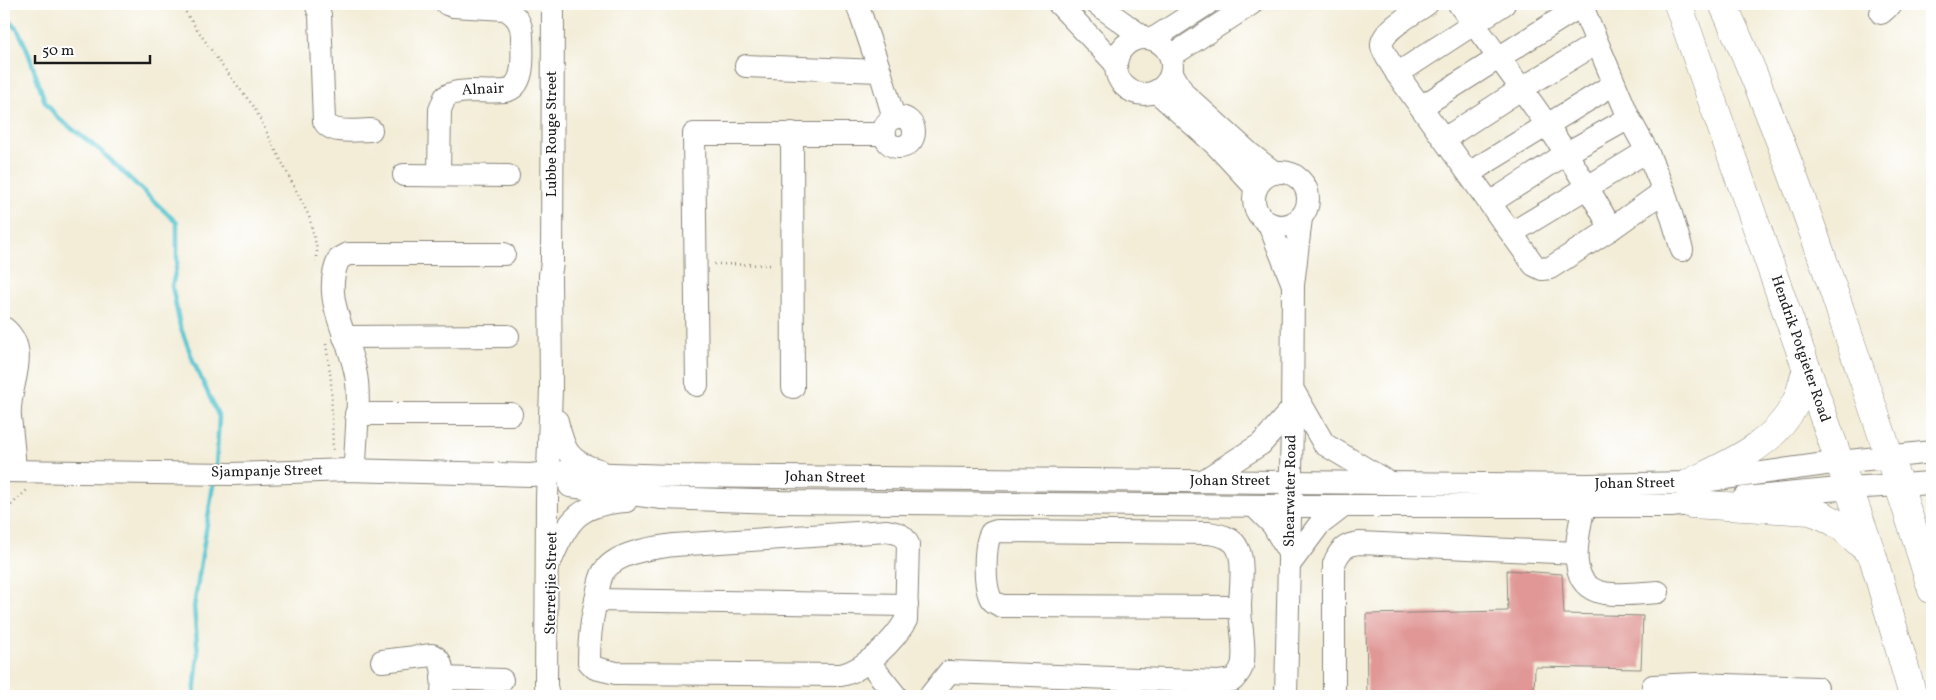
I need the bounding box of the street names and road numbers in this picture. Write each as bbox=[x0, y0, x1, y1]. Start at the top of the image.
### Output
street label: Lubbe Rouge Street bbox=[542, 71, 563, 197]
street label: Alnair bbox=[461, 78, 505, 102]
street label: Hendrik Potgieter Road bbox=[1765, 273, 1835, 425]
street label: Shearwater Road bbox=[1280, 435, 1302, 547]
street label: Sjampanje Street bbox=[211, 461, 323, 483]
street label: Johan Street bbox=[785, 467, 865, 489]
street label: Johan Street bbox=[1190, 471, 1270, 492]
street label: Johan Street bbox=[1595, 473, 1675, 495]
street label: Sterretjie Street bbox=[541, 531, 563, 635]

